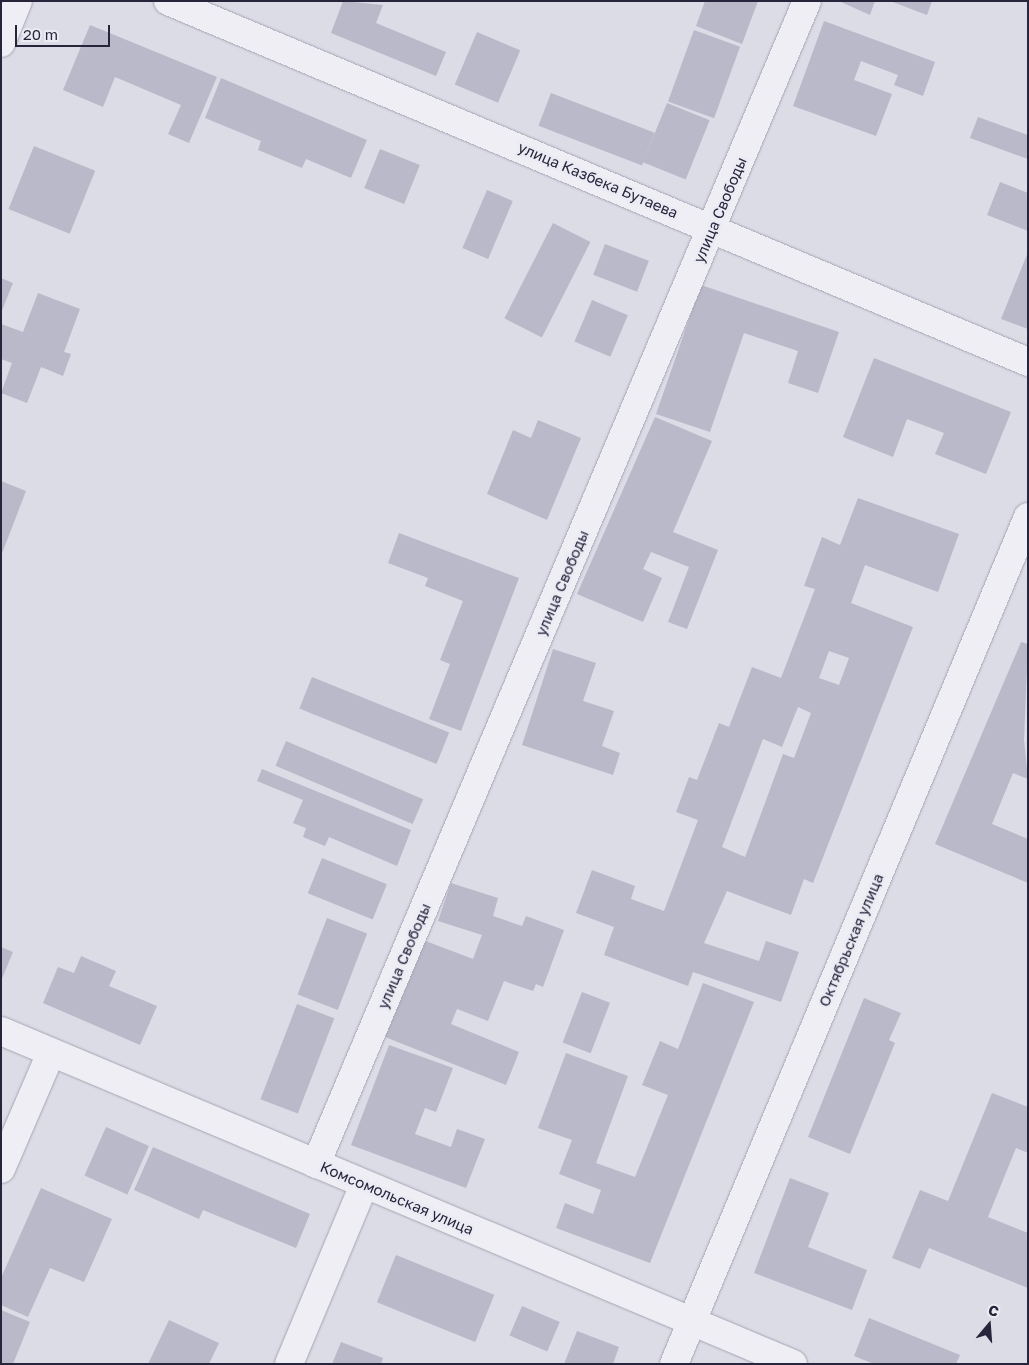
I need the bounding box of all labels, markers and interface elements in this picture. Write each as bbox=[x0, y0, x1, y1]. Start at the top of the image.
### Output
scale bar bbox=[18, 15, 112, 47]
text: 20 m bbox=[23, 25, 58, 43]
street label: улица Казбека Бутаева bbox=[515, 138, 681, 222]
street label: улица Свободы bbox=[690, 154, 750, 266]
street label: улица Свободы bbox=[532, 527, 592, 639]
street label: Октябрьская улица bbox=[815, 871, 887, 1009]
street label: улица Свободы bbox=[374, 900, 434, 1012]
street label: Комсомольская улица bbox=[318, 1157, 476, 1239]
north arrow bbox=[964, 1300, 1014, 1350]
text: С bbox=[986, 1301, 1001, 1320]

